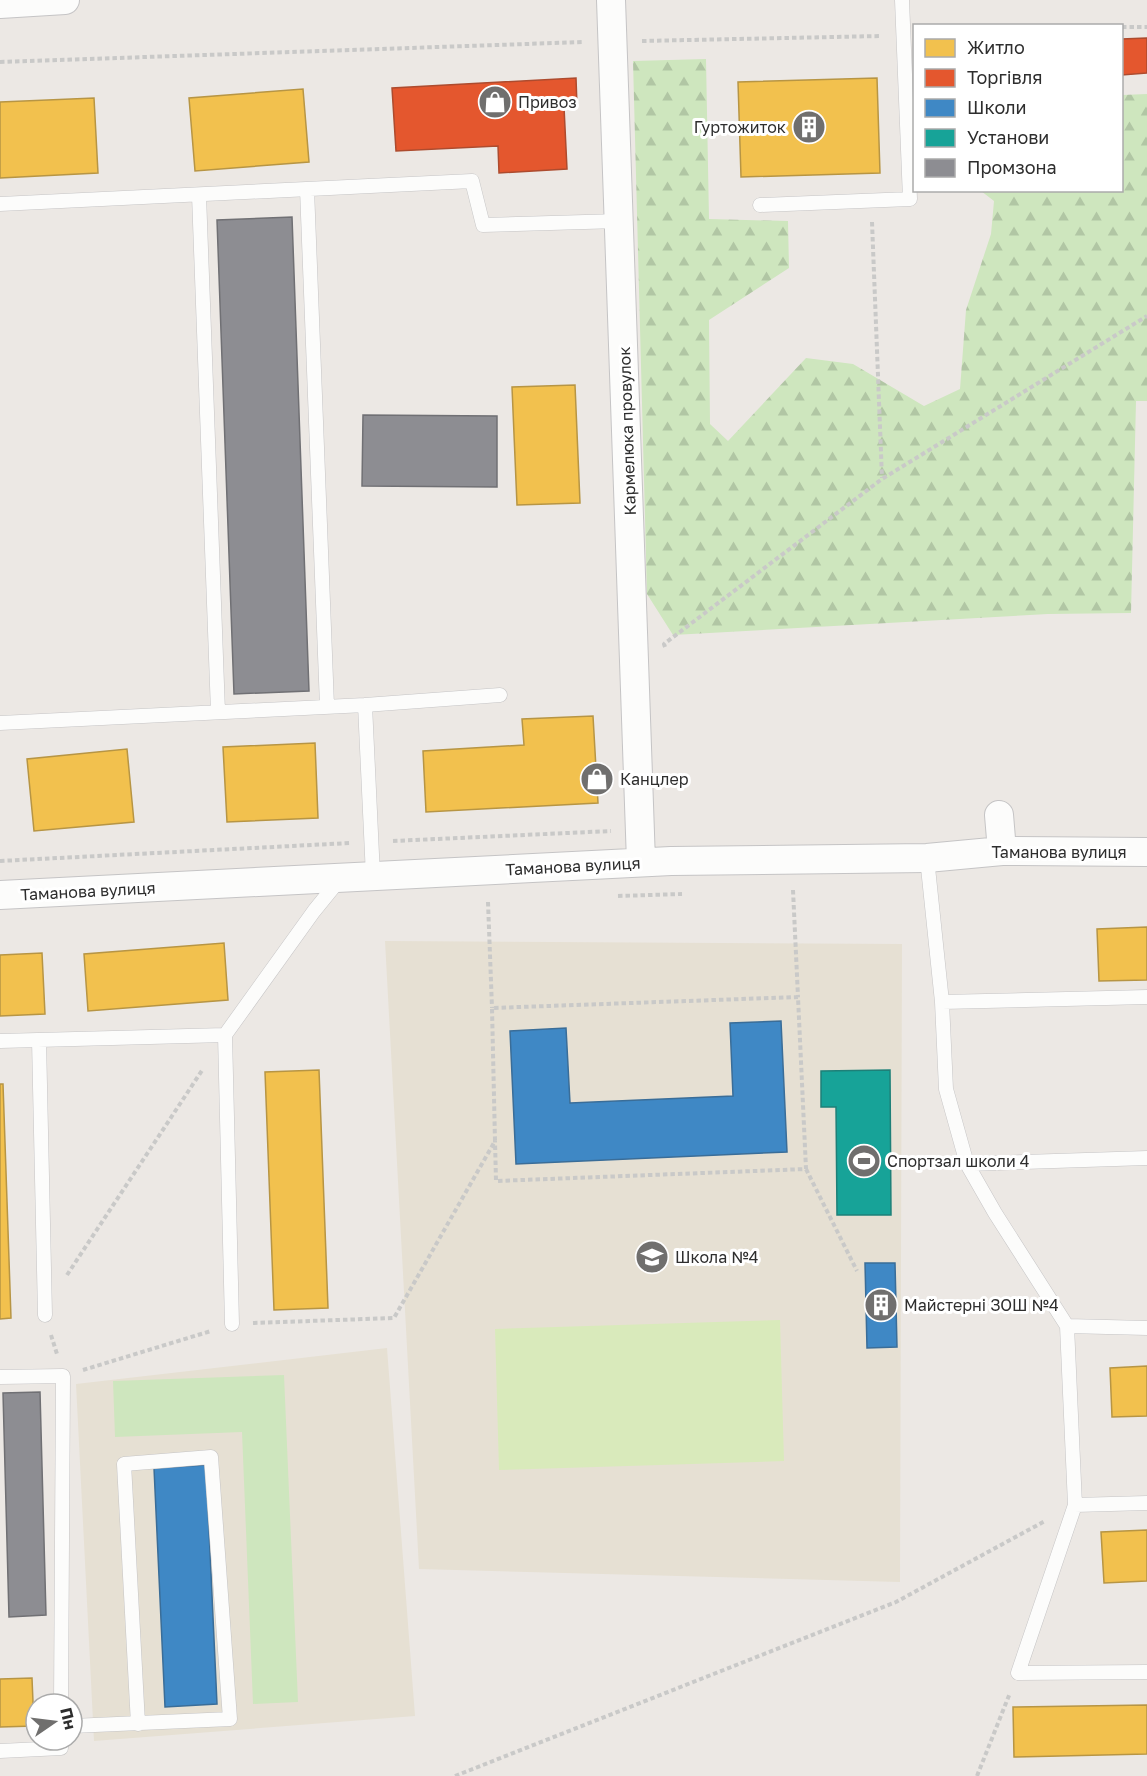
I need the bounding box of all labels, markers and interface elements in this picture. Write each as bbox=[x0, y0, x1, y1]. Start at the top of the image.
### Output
legend bbox=[913, 24, 1123, 192]
text: Житло bbox=[967, 36, 1025, 58]
text: Торгівля bbox=[967, 66, 1042, 88]
shop icon: Привоз bbox=[477, 84, 513, 120]
place label: Привоз bbox=[518, 92, 577, 112]
text: Школи bbox=[967, 96, 1027, 118]
building icon: Гуртожиток bbox=[791, 109, 827, 145]
place label: Гуртожиток bbox=[694, 117, 786, 137]
text: Установи bbox=[967, 126, 1049, 148]
text: Промзона bbox=[967, 156, 1057, 178]
street label: Кармелюка провулок bbox=[614, 346, 640, 516]
shop icon: Канцлер bbox=[579, 761, 615, 797]
place label: Канцлер bbox=[620, 769, 689, 789]
street label: Таманова вулиця bbox=[991, 842, 1127, 862]
street label: Таманова вулиця bbox=[505, 852, 641, 880]
street label: Таманова вулиця bbox=[20, 877, 156, 905]
sports icon: Спортзал школи 4 bbox=[846, 1143, 882, 1179]
place label: Спортзал школи 4 bbox=[887, 1151, 1029, 1171]
school or university icon: Школа №4 bbox=[634, 1239, 670, 1275]
place label: Школа №4 bbox=[675, 1247, 759, 1267]
building icon: Майстерні ЗОШ №4 bbox=[863, 1287, 899, 1323]
place label: Майстерні ЗОШ №4 bbox=[904, 1295, 1059, 1315]
north arrow bbox=[24, 1692, 84, 1752]
text: Пн bbox=[56, 1705, 81, 1731]

